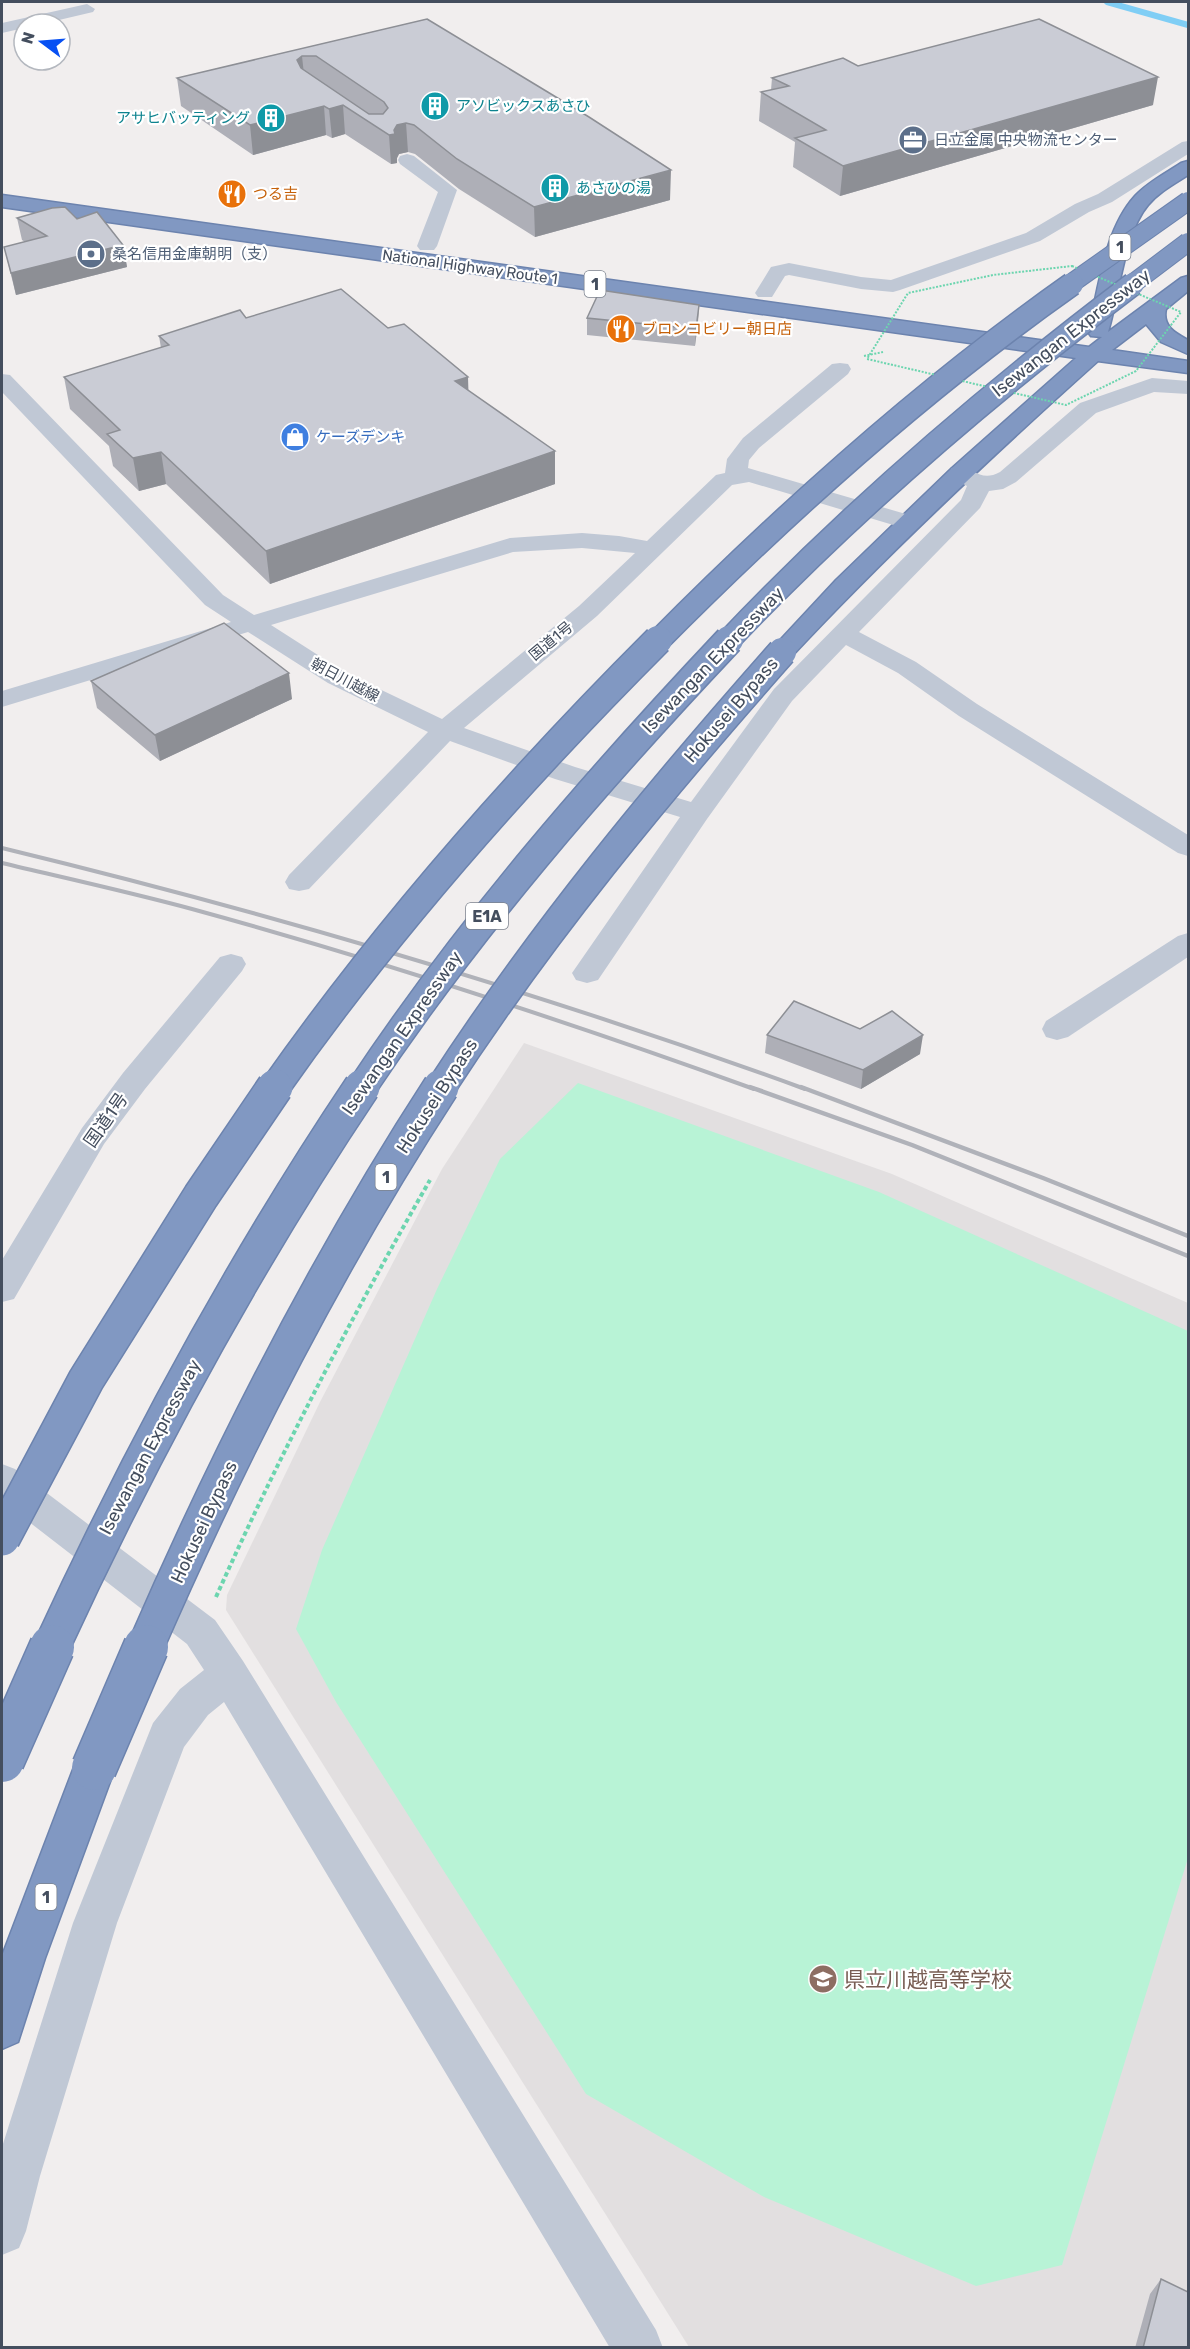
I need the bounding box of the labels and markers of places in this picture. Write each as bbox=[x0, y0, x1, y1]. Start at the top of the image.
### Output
building icon: アソビックスあさひ bbox=[419, 90, 451, 122]
place label: アソビックスあさひ bbox=[456, 97, 591, 115]
building icon: アサヒバッティング bbox=[255, 102, 287, 134]
place label: アサヒバッティング bbox=[116, 109, 250, 127]
office icon: 日立金属 中央物流センター bbox=[897, 124, 929, 156]
place label: 日立金属 中央物流センター bbox=[934, 131, 1118, 149]
building icon: あさひの湯 bbox=[539, 172, 571, 204]
restaurant icon: つる吉 bbox=[216, 178, 248, 210]
place label: あさひの湯 bbox=[576, 179, 651, 197]
place label: つる吉 bbox=[253, 185, 298, 203]
bank icon: 桑名信用金庫朝明（支） bbox=[75, 238, 107, 270]
place label: 桑名信用金庫朝明（支） bbox=[112, 245, 277, 263]
restaurant icon: ブロンコビリー朝日店 bbox=[605, 313, 637, 345]
place label: ブロンコビリー朝日店 bbox=[642, 320, 792, 338]
shop icon: ケーズデンキ bbox=[279, 421, 311, 453]
place label: ケーズデンキ bbox=[316, 428, 405, 446]
school or university icon: 県立川越高等学校 bbox=[807, 1963, 839, 1995]
place label: 県立川越高等学校 bbox=[844, 1967, 1012, 1992]

